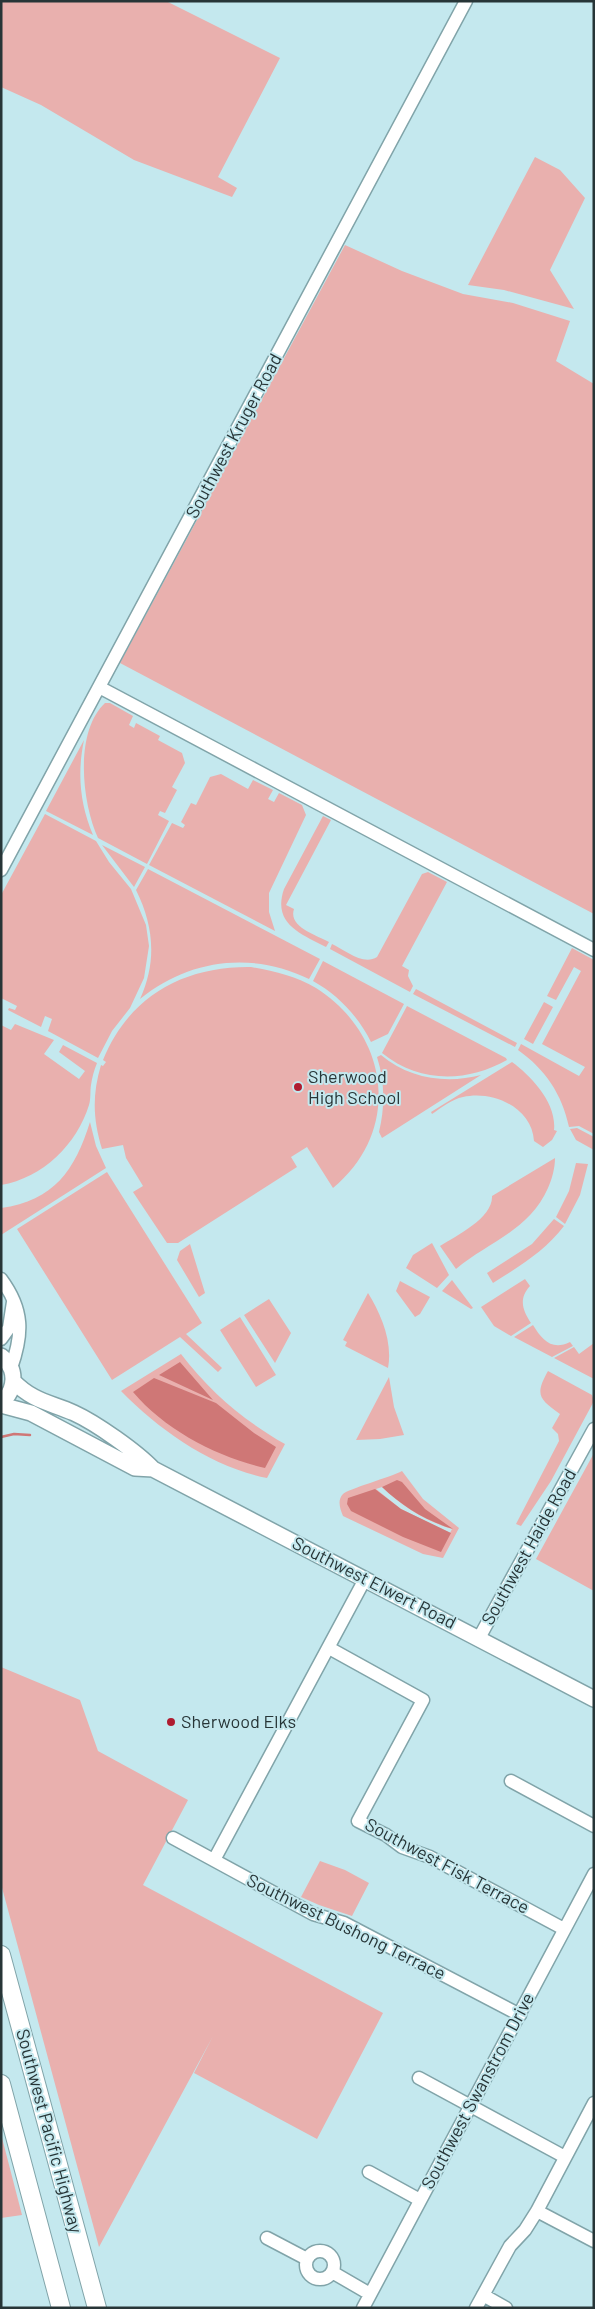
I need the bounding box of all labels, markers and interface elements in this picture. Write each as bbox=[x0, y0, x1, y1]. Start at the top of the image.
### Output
street label: Southwest Kruger Road bbox=[180, 349, 286, 522]
place label: Sherwood High School bbox=[308, 1065, 401, 1108]
marker: Sherwood High School bbox=[292, 1081, 304, 1093]
street label: Southwest Haide Road bbox=[476, 1465, 580, 1629]
street label: Southwest Elwert Road bbox=[289, 1531, 460, 1633]
place label: Sherwood Elks bbox=[181, 1710, 296, 1732]
marker: Sherwood Elks bbox=[165, 1716, 177, 1728]
street label: Southwest Fisk Terrace bbox=[362, 1812, 533, 1918]
street label: Southwest Bushong Terrace bbox=[243, 1868, 449, 1984]
street label: Southwest Swanstrom Drive bbox=[416, 1989, 538, 2192]
street label: Southwest Pacific Highway bbox=[12, 2026, 88, 2235]

